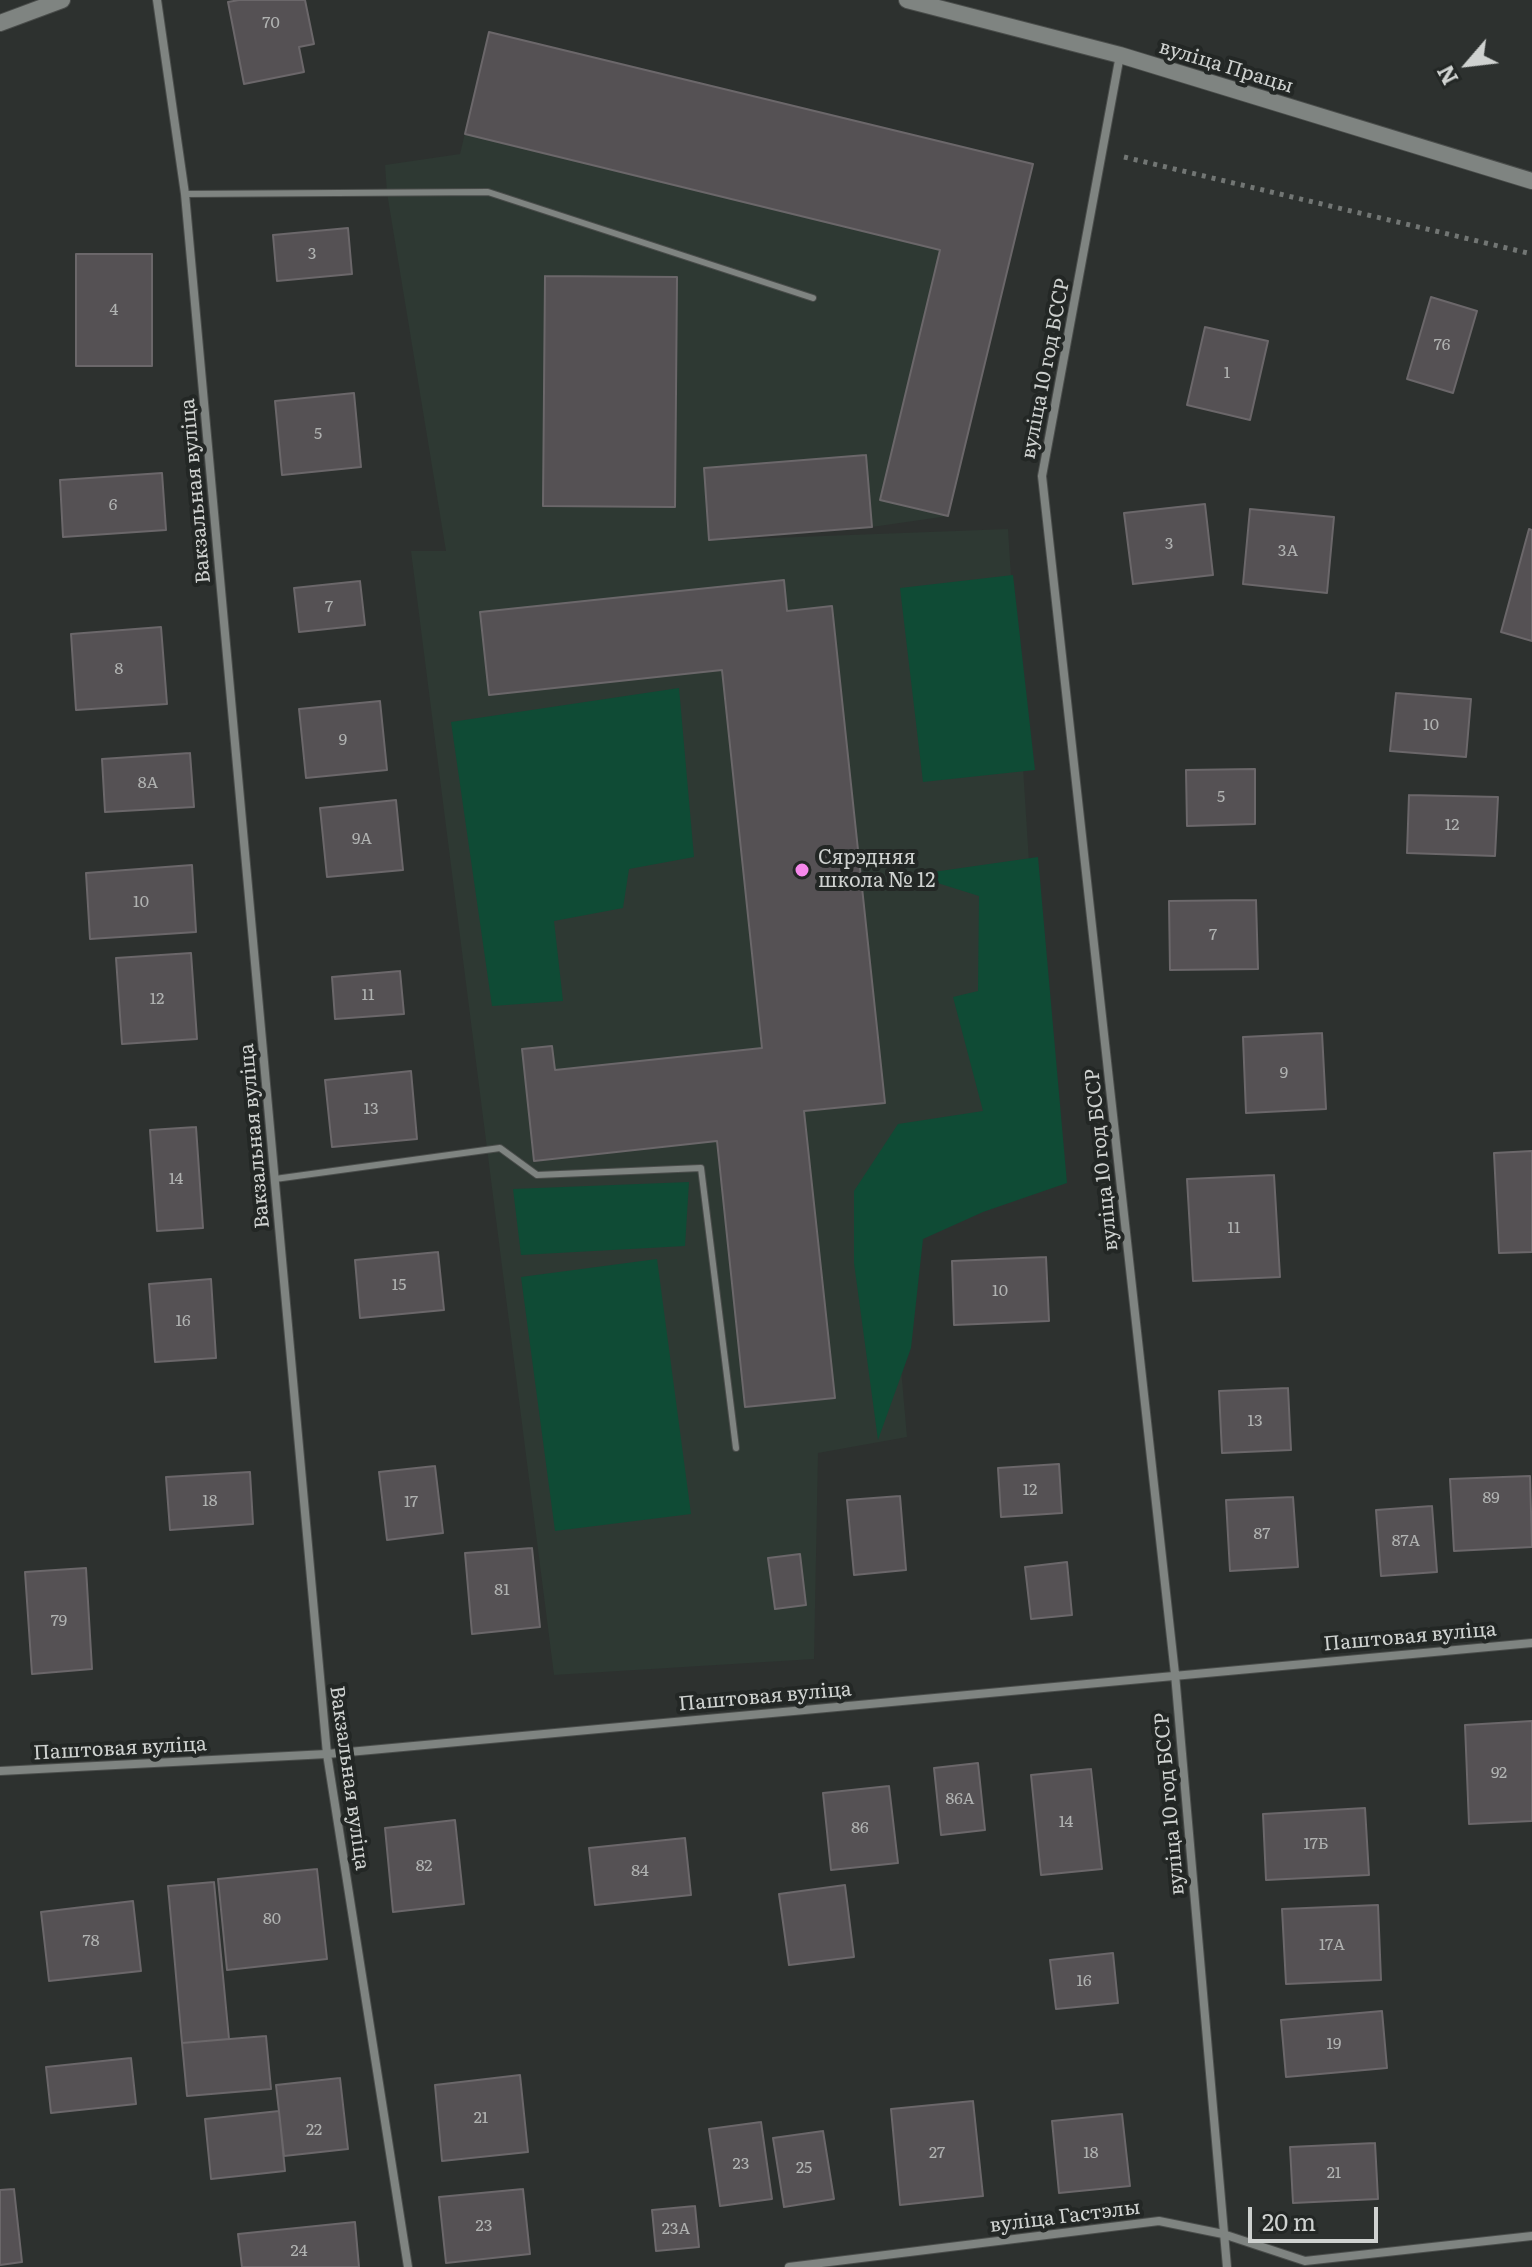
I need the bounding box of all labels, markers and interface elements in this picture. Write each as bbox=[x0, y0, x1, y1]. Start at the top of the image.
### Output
house number: 70 bbox=[262, 13, 280, 33]
north arrow bbox=[1428, 24, 1508, 104]
street label: вуліца Працы bbox=[1156, 35, 1296, 99]
text: N bbox=[1427, 60, 1465, 91]
house number: 3 bbox=[308, 244, 316, 264]
street label: вуліца 10 год БССР bbox=[1017, 277, 1075, 461]
house number: 4 bbox=[110, 300, 118, 320]
house number: 76 bbox=[1434, 335, 1450, 355]
house number: 1 bbox=[1224, 363, 1230, 383]
street label: Вакзальная вуліца bbox=[176, 397, 216, 585]
house number: 5 bbox=[314, 424, 322, 444]
house number: 6 bbox=[109, 495, 117, 515]
house number: 3 bbox=[1165, 534, 1173, 554]
house number: 3А bbox=[1278, 541, 1298, 561]
house number: 7 bbox=[325, 597, 333, 617]
house number: 8 bbox=[115, 659, 123, 679]
house number: 10 bbox=[1423, 715, 1439, 735]
house number: 9 bbox=[339, 730, 347, 750]
house number: 8А bbox=[138, 773, 158, 793]
house number: 5 bbox=[1217, 787, 1225, 807]
house number: 12 bbox=[1445, 815, 1459, 835]
house number: 9А bbox=[352, 829, 372, 849]
place label: Сярэдняя школа № 12 bbox=[818, 846, 935, 893]
marker: Сярэдняя школа № 12 bbox=[793, 861, 811, 879]
house number: 10 bbox=[133, 892, 149, 912]
house number: 7 bbox=[1209, 925, 1217, 945]
house number: 11 bbox=[361, 985, 375, 1005]
house number: 12 bbox=[150, 989, 164, 1009]
street label: Вакзальная вуліца bbox=[235, 1042, 275, 1230]
house number: 9 bbox=[1280, 1063, 1288, 1083]
street label: вуліца 10 год БССР bbox=[1080, 1068, 1124, 1252]
house number: 13 bbox=[363, 1099, 379, 1119]
house number: 14 bbox=[169, 1169, 183, 1189]
house number: 11 bbox=[1227, 1218, 1241, 1238]
house number: 15 bbox=[392, 1275, 406, 1295]
house number: 10 bbox=[992, 1281, 1008, 1301]
house number: 16 bbox=[175, 1311, 191, 1331]
house number: 13 bbox=[1247, 1411, 1263, 1431]
house number: 12 bbox=[1023, 1480, 1037, 1500]
house number: 89 bbox=[1482, 1488, 1500, 1508]
house number: 18 bbox=[202, 1491, 218, 1511]
house number: 17 bbox=[404, 1492, 418, 1512]
house number: 87 bbox=[1254, 1524, 1270, 1544]
house number: 87А bbox=[1392, 1531, 1420, 1551]
house number: 81 bbox=[494, 1580, 510, 1600]
house number: 79 bbox=[51, 1611, 67, 1631]
street label: Паштовая вуліца bbox=[1322, 1617, 1498, 1657]
street label: Паштовая вуліца bbox=[677, 1677, 853, 1717]
street label: Вакзальная вуліца bbox=[324, 1684, 374, 1872]
street label: вуліца 10 год БССР bbox=[1150, 1712, 1190, 1896]
street label: Паштовая вуліца bbox=[33, 1732, 207, 1766]
house number: 92 bbox=[1491, 1763, 1507, 1783]
house number: 86А bbox=[945, 1789, 975, 1809]
house number: 14 bbox=[1059, 1812, 1073, 1832]
house number: 86 bbox=[851, 1818, 869, 1838]
house number: 17Б bbox=[1304, 1834, 1328, 1854]
house number: 82 bbox=[416, 1856, 432, 1876]
house number: 84 bbox=[631, 1861, 649, 1881]
house number: 80 bbox=[263, 1909, 281, 1929]
house number: 78 bbox=[83, 1931, 99, 1951]
house number: 17А bbox=[1319, 1935, 1345, 1955]
house number: 16 bbox=[1076, 1971, 1092, 1991]
house number: 19 bbox=[1327, 2034, 1341, 2054]
house number: 21 bbox=[474, 2108, 488, 2128]
house number: 22 bbox=[306, 2120, 322, 2140]
house number: 27 bbox=[929, 2143, 945, 2163]
house number: 18 bbox=[1083, 2143, 1099, 2163]
house number: 23 bbox=[733, 2154, 749, 2174]
house number: 25 bbox=[796, 2158, 812, 2178]
house number: 21 bbox=[1327, 2163, 1341, 2183]
scale bar bbox=[1252, 2191, 1382, 2241]
street label: вуліца Гастэлы bbox=[988, 2196, 1142, 2238]
text: 20 m bbox=[1262, 2203, 1316, 2238]
house number: 23 bbox=[476, 2216, 492, 2236]
house number: 23А bbox=[662, 2219, 690, 2239]
house number: 24 bbox=[291, 2241, 307, 2261]

